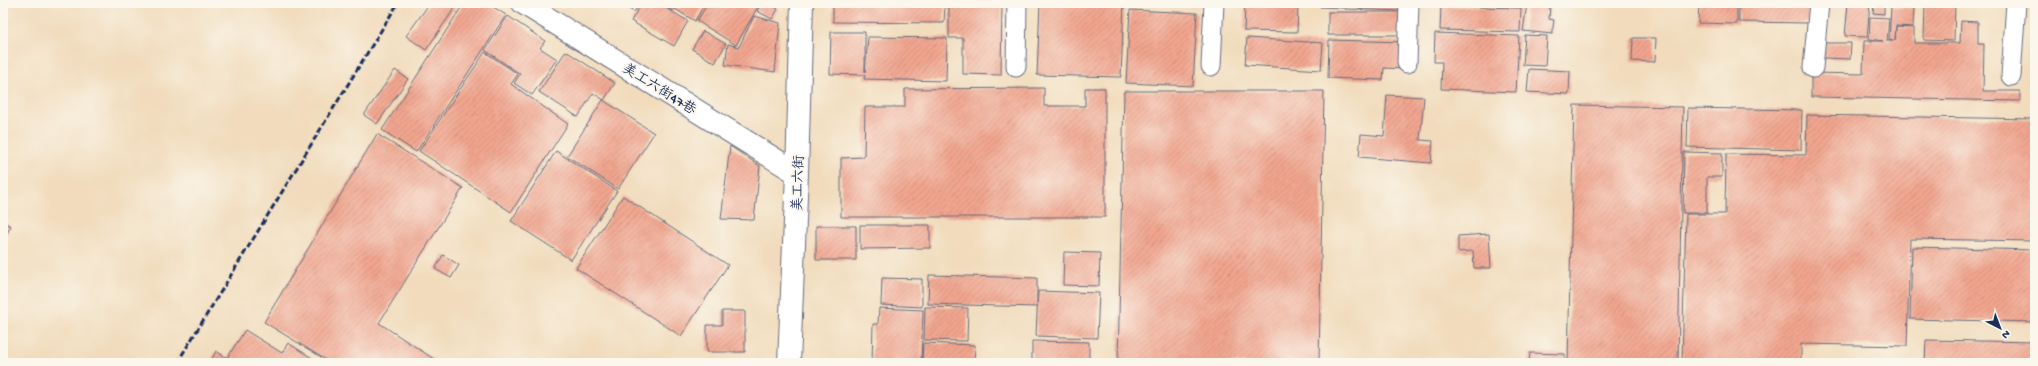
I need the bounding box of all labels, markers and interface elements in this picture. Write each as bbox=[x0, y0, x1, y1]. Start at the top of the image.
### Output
street label: 美工六街47巷 bbox=[619, 60, 700, 120]
street label: 美工六街 bbox=[789, 155, 809, 211]
north arrow bbox=[1980, 308, 2020, 348]
text: N bbox=[1999, 327, 2012, 341]

